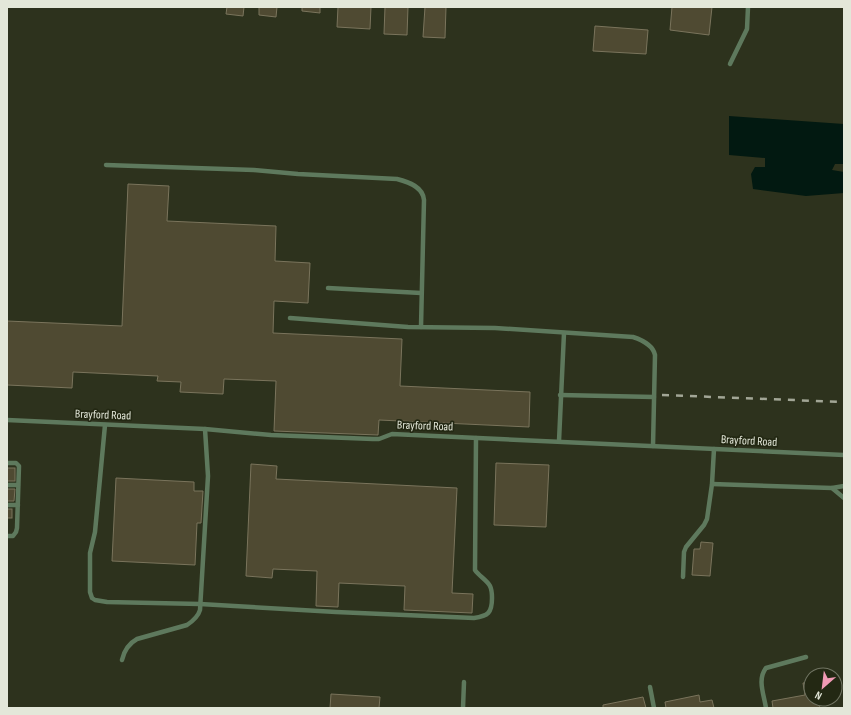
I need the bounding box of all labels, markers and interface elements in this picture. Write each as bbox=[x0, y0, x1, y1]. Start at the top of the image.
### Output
street label: Brayford Road bbox=[75, 407, 131, 423]
street label: Brayford Road bbox=[397, 418, 453, 434]
street label: Brayford Road bbox=[721, 432, 777, 450]
north arrow bbox=[803, 667, 843, 707]
text: N bbox=[813, 688, 824, 703]

